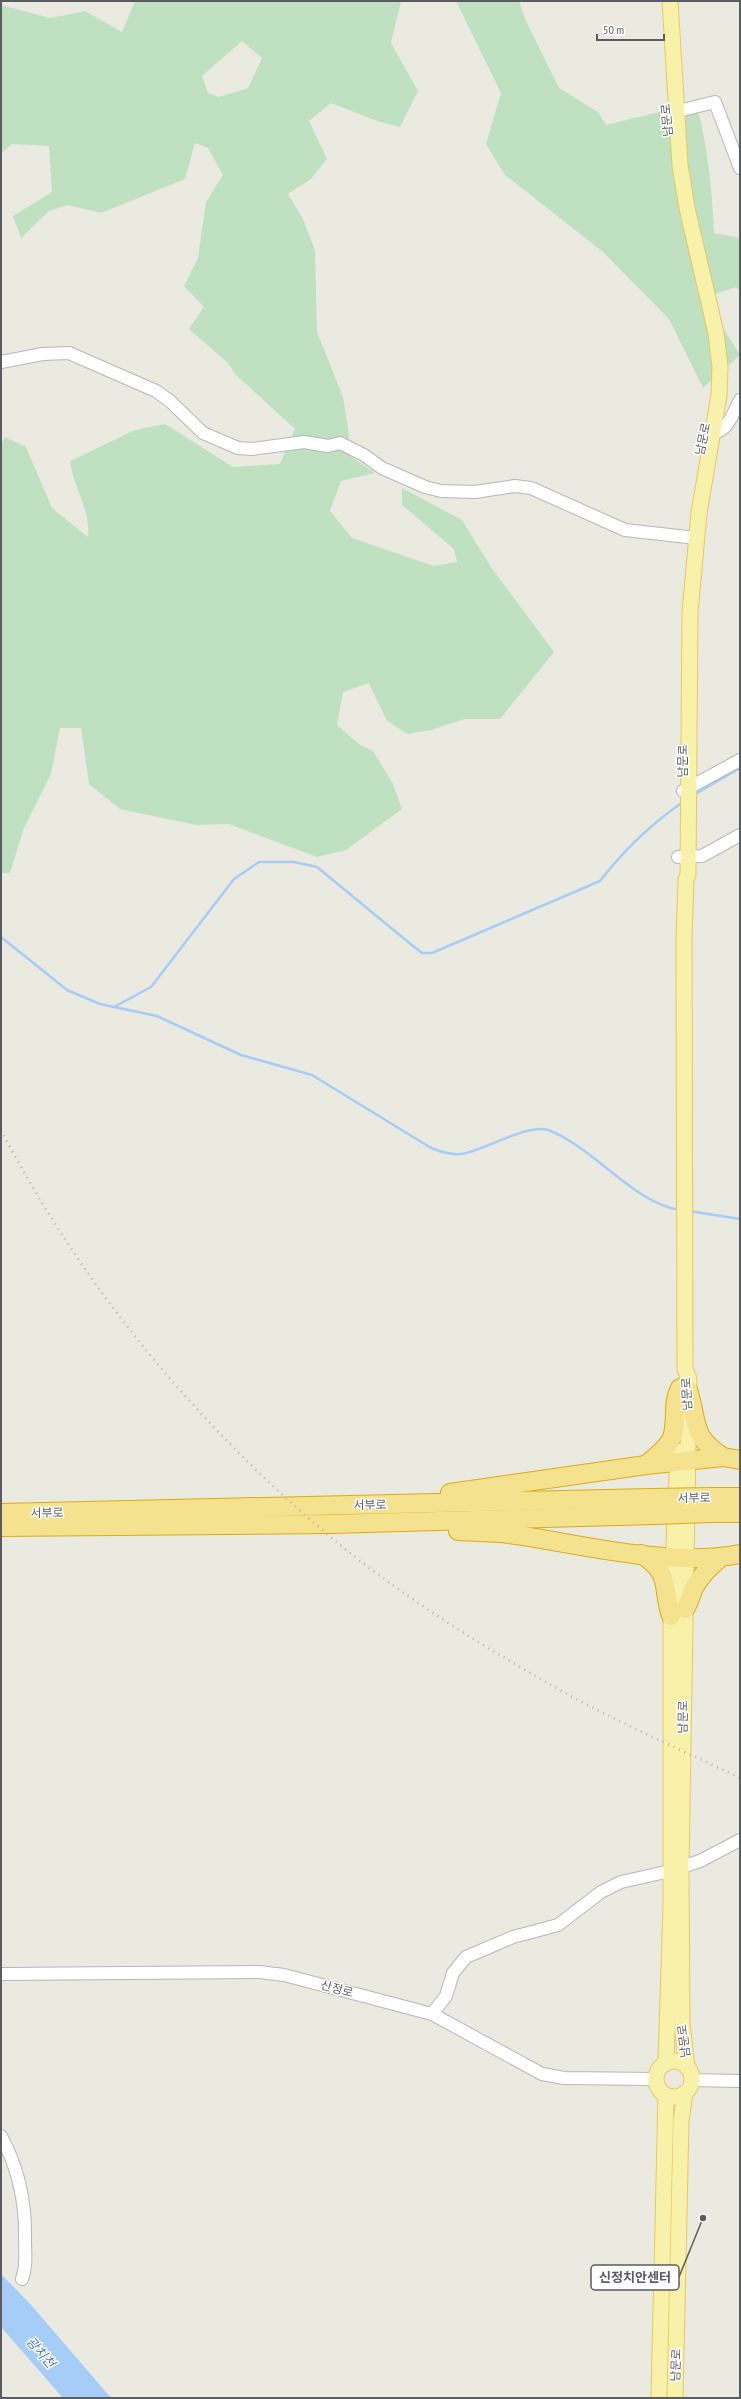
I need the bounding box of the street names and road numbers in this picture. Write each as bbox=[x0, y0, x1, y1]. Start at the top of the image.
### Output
street label: 남문로 bbox=[658, 103, 675, 137]
street label: 남문로 bbox=[692, 421, 713, 457]
street label: 남문로 bbox=[675, 744, 690, 778]
street label: 남문로 bbox=[678, 1377, 695, 1411]
street label: 서부로 bbox=[677, 1490, 711, 1505]
street label: 서부로 bbox=[353, 1497, 387, 1512]
street label: 서부로 bbox=[30, 1505, 64, 1520]
street label: 남문로 bbox=[675, 1700, 690, 1734]
street label: 산정로 bbox=[319, 1977, 355, 2000]
street label: 남문로 bbox=[674, 2024, 693, 2058]
street label: 남문로 bbox=[667, 2348, 684, 2382]

